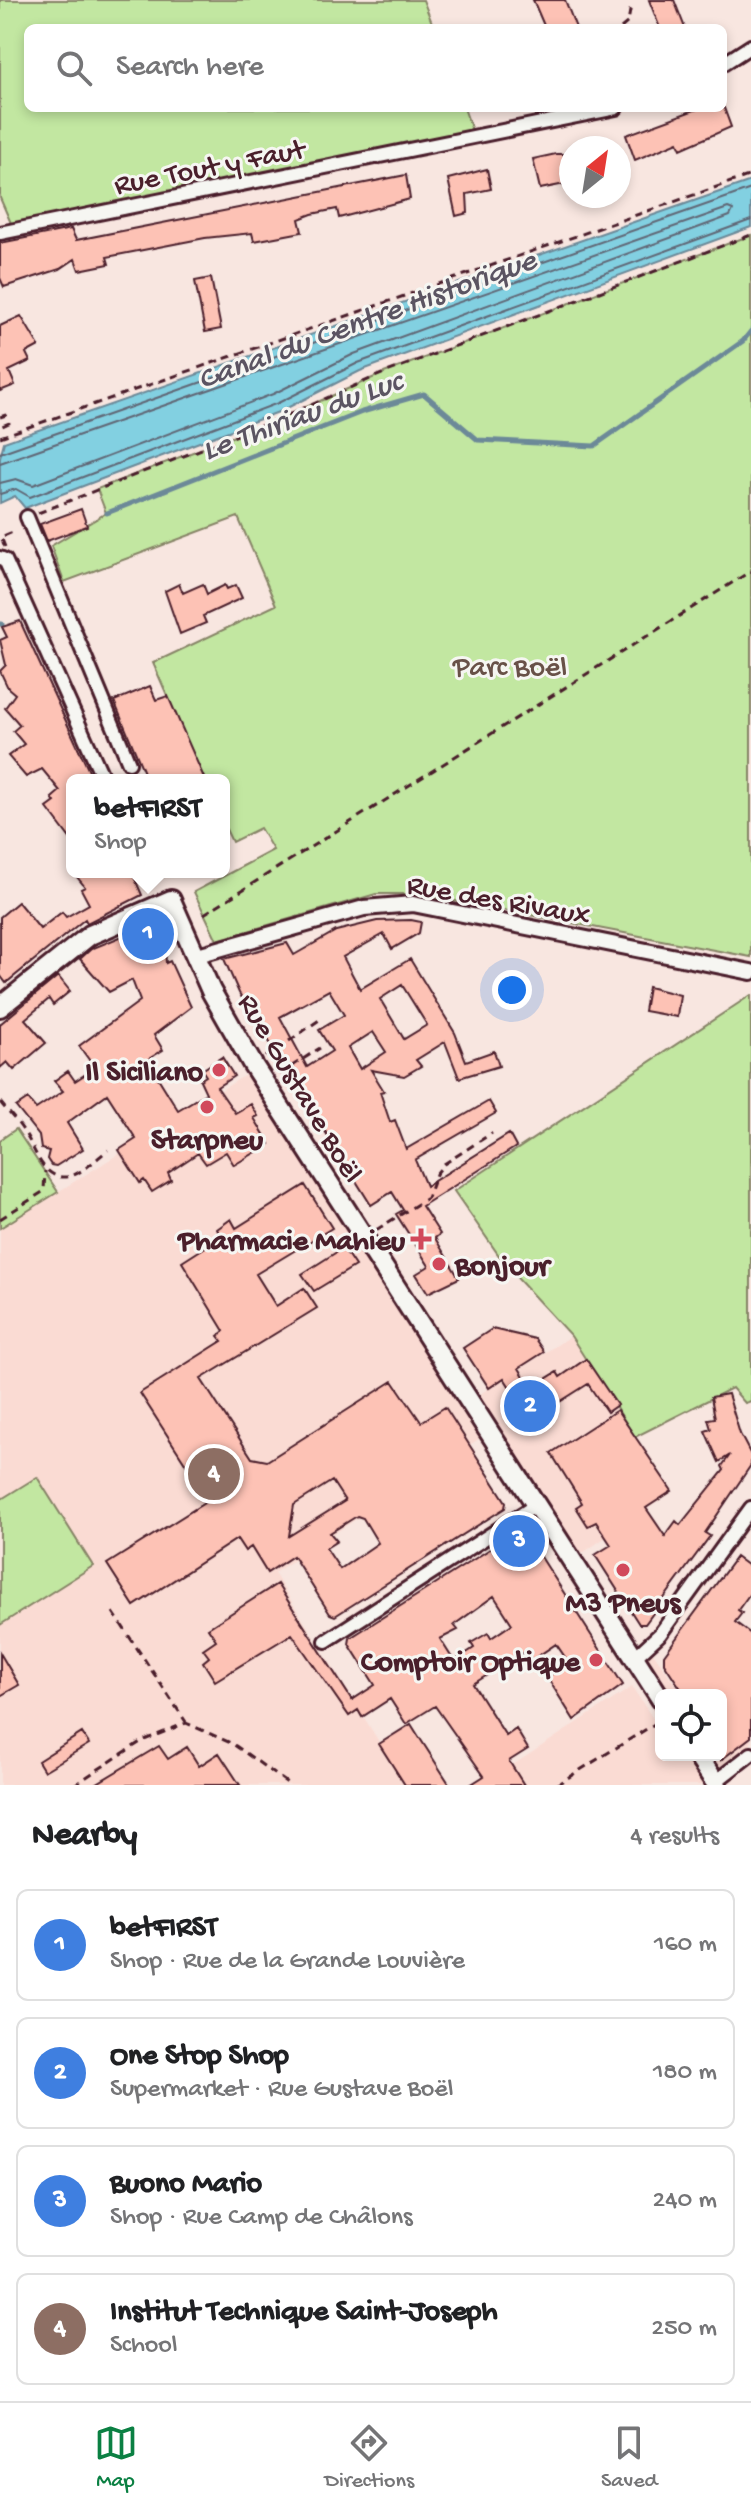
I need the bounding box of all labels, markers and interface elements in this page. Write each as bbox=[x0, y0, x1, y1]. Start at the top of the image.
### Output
search box bbox=[24, 24, 727, 112]
icon: search bbox=[52, 46, 96, 90]
text: Search here bbox=[116, 51, 264, 86]
street label: Rue Tout y Faut bbox=[112, 133, 311, 205]
north arrow bbox=[559, 136, 631, 208]
water label: Canal du Centre Historique bbox=[193, 242, 543, 401]
water label: Le Thiriau du Luc bbox=[198, 363, 411, 471]
park label: Parc Boël bbox=[452, 652, 567, 687]
popup bbox=[66, 774, 230, 878]
text: betFIRST bbox=[94, 793, 202, 828]
text: Shop bbox=[94, 828, 147, 859]
street label: Rue des Rivaux bbox=[404, 869, 593, 936]
pin: 1 bbox=[122, 904, 174, 964]
your location bbox=[492, 970, 532, 1010]
street label: Rue Gustave Boël bbox=[228, 989, 368, 1190]
place label: Il Siciliano bbox=[85, 1057, 203, 1092]
marker: Il Siciliano bbox=[210, 1061, 228, 1079]
marker: Starpneu bbox=[198, 1098, 216, 1116]
place label: Starpneu bbox=[151, 1125, 264, 1160]
place label: Pharmacie Mahieu bbox=[176, 1226, 406, 1261]
marker: Pharmacie Mahieu bbox=[412, 1230, 430, 1248]
place label: Bonjour bbox=[454, 1251, 553, 1286]
marker: Bonjour bbox=[430, 1255, 448, 1273]
pin: 2 bbox=[504, 1376, 556, 1436]
pin: 4 bbox=[188, 1444, 240, 1504]
pin: 3 bbox=[493, 1511, 545, 1571]
marker: M3 Pneus bbox=[614, 1561, 632, 1579]
place label: M3 Pneus bbox=[566, 1588, 682, 1623]
place label: Comptoir Optique bbox=[361, 1647, 582, 1682]
marker: Comptoir Optique bbox=[587, 1651, 605, 1669]
map controls bbox=[655, 1689, 727, 1761]
button: locate bbox=[655, 1689, 727, 1761]
text: Nearby bbox=[32, 1817, 137, 1857]
text: 4 results bbox=[630, 1822, 719, 1853]
text: betFIRST bbox=[110, 1912, 217, 1947]
text: 1 bbox=[55, 1930, 65, 1961]
text: 160 m bbox=[654, 1930, 717, 1961]
text: Shop · Rue de la Grande Louvière bbox=[110, 1947, 465, 1978]
text: One Stop Shop bbox=[110, 2040, 289, 2075]
text: 2 bbox=[54, 2058, 66, 2089]
text: 180 m bbox=[653, 2058, 717, 2089]
text: Supermarket · Rue Gustave Boël bbox=[110, 2075, 453, 2106]
text: Buono Mario bbox=[110, 2168, 262, 2203]
text: 3 bbox=[53, 2186, 67, 2217]
text: 240 m bbox=[653, 2186, 717, 2217]
text: Shop · Rue Camp de Châlons bbox=[110, 2203, 413, 2234]
text: Institut Technique Saint-Joseph bbox=[110, 2296, 498, 2331]
text: 4 bbox=[54, 2314, 66, 2345]
text: 250 m bbox=[651, 2314, 717, 2345]
text: School bbox=[110, 2331, 178, 2362]
tab: Map bbox=[94, 2421, 138, 2495]
tab: Directions bbox=[325, 2421, 414, 2495]
tab: Saved bbox=[601, 2421, 657, 2495]

